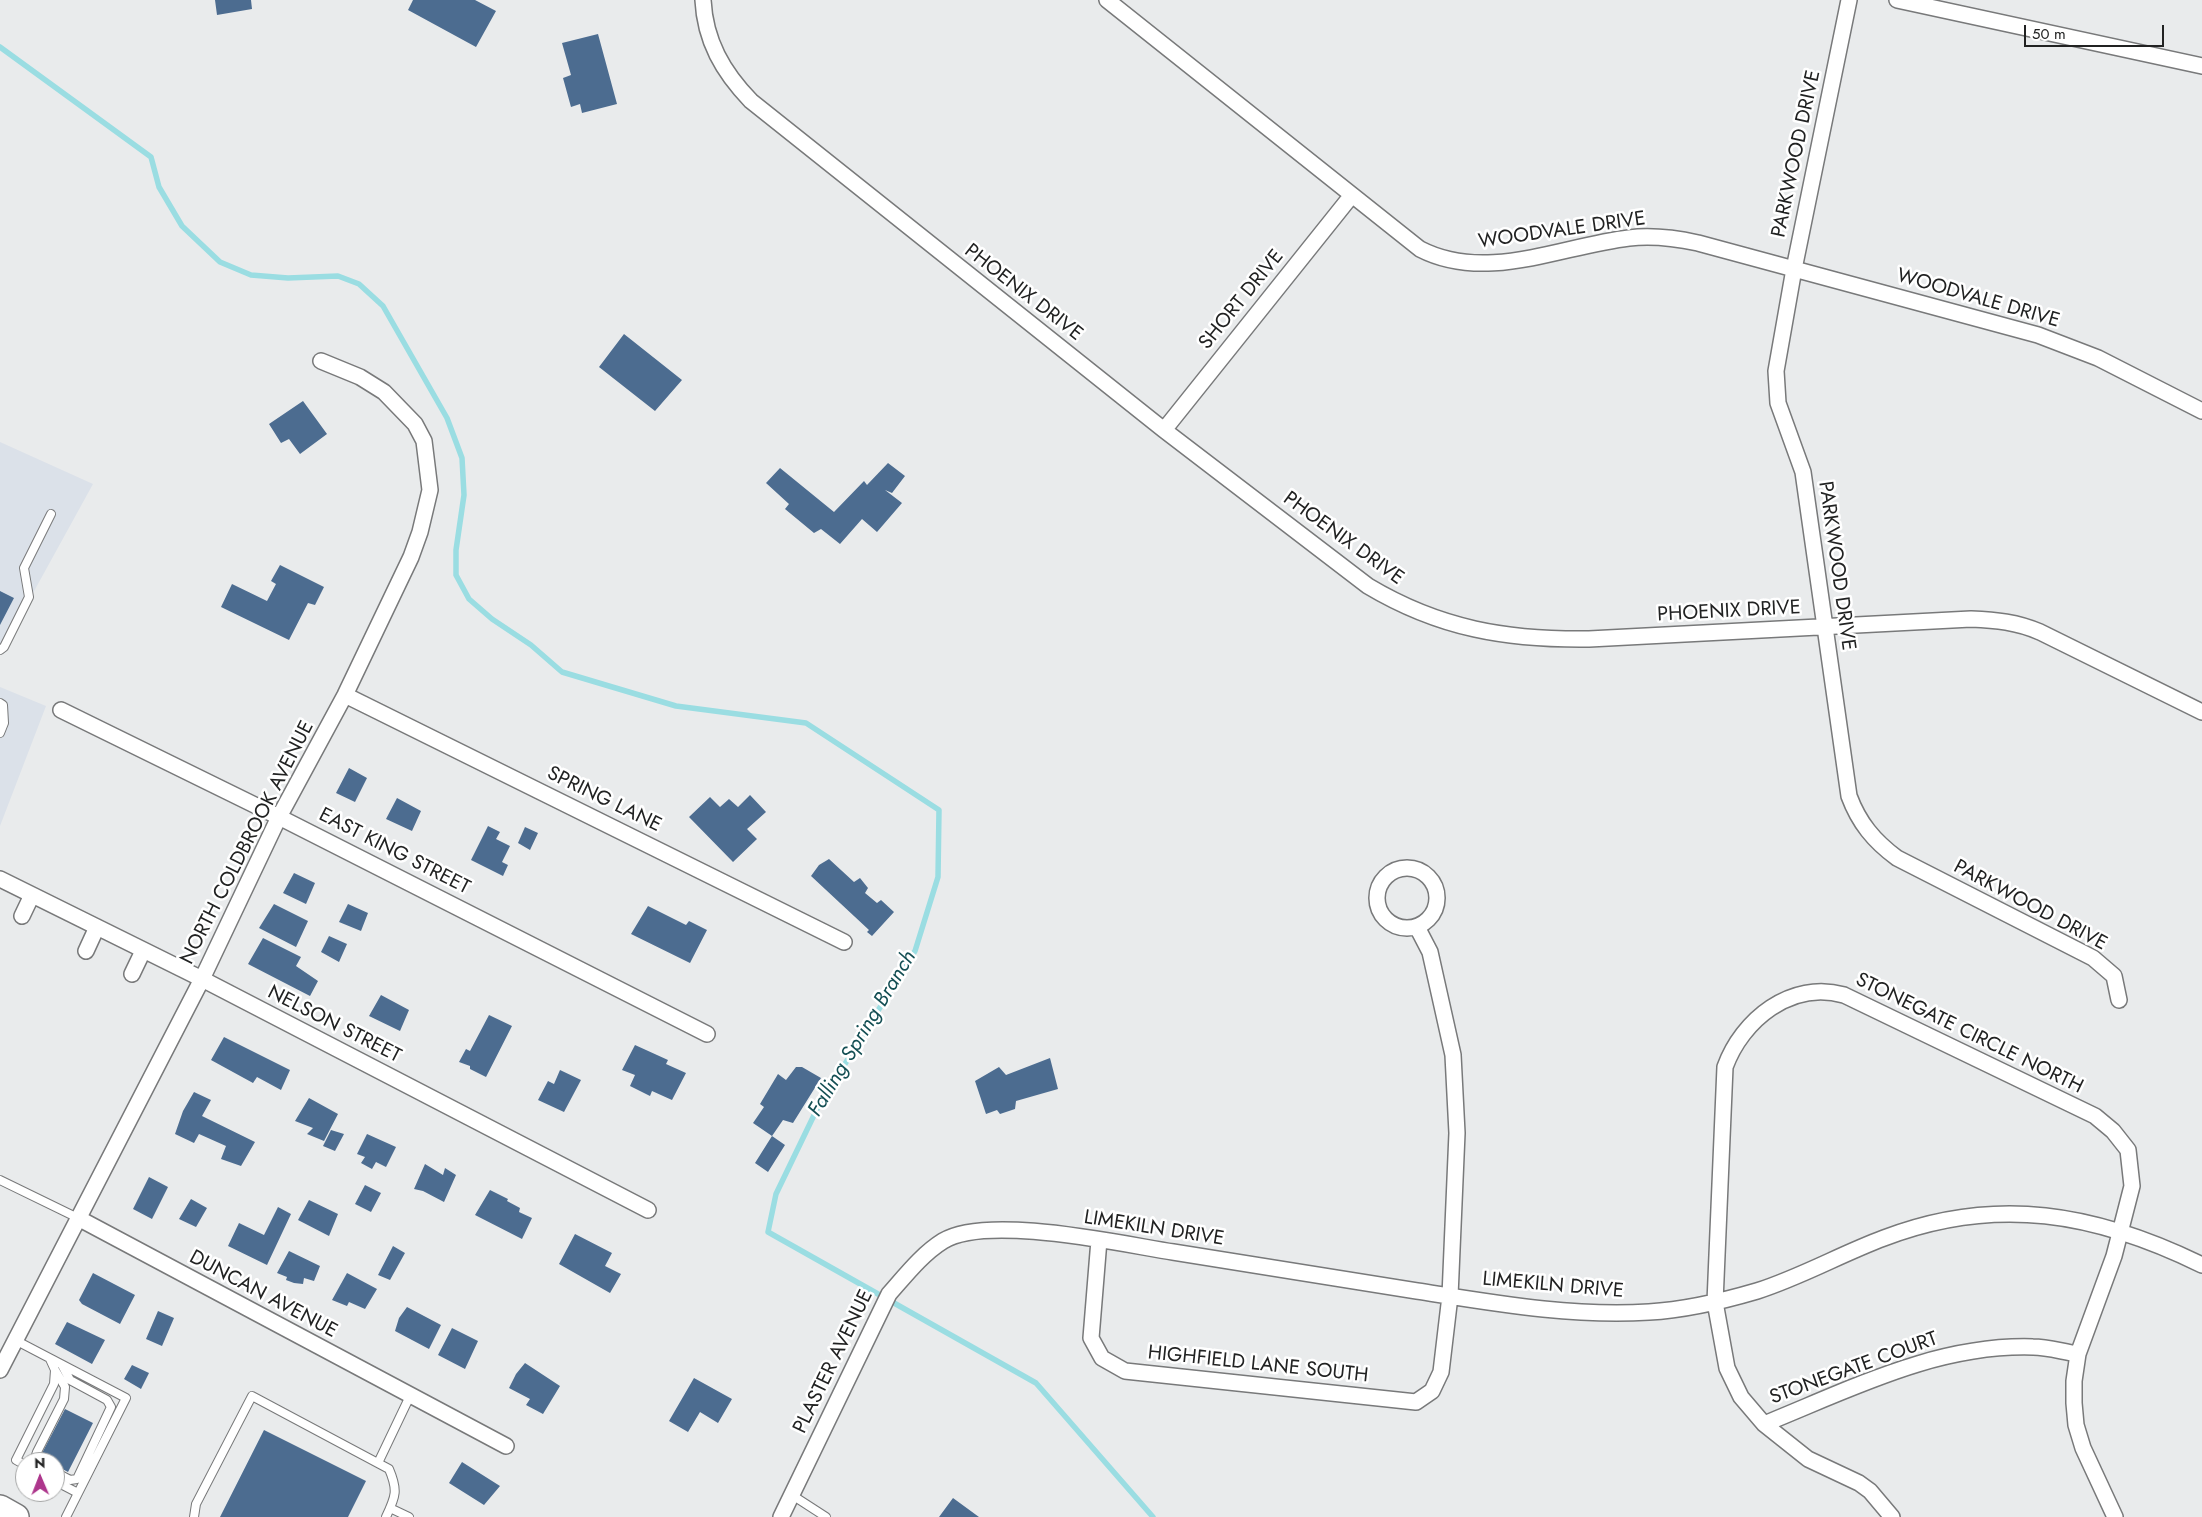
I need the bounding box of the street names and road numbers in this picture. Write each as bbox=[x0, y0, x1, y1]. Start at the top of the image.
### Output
street label: PARKWOOD DRIVE bbox=[1768, 68, 1826, 240]
street label: WOODVALE DRIVE bbox=[1477, 207, 1647, 255]
street label: PHOENIX DRIVE bbox=[959, 239, 1087, 347]
street label: SHORT DRIVE bbox=[1194, 245, 1290, 355]
street label: WOODVALE DRIVE bbox=[1894, 264, 2062, 334]
street label: PARKWOOD DRIVE bbox=[1812, 480, 1860, 652]
street label: PHOENIX DRIVE bbox=[1278, 487, 1408, 591]
street label: PHOENIX DRIVE bbox=[1657, 596, 1801, 628]
street label: NORTH COLDBROOK AVENUE bbox=[176, 717, 320, 969]
street label: SPRING LANE bbox=[543, 762, 665, 838]
street label: EAST KING STREET bbox=[314, 804, 474, 900]
street label: PARKWOOD DRIVE bbox=[1949, 855, 2111, 957]
street label: STONEGATE CIRCLE NORTH bbox=[1851, 968, 2087, 1100]
street label: NELSON STREET bbox=[263, 981, 405, 1069]
street label: LIMEKILN DRIVE bbox=[1082, 1206, 1226, 1252]
street label: DUNCAN AVENUE bbox=[185, 1246, 341, 1344]
street label: LIMEKILN DRIVE bbox=[1481, 1268, 1625, 1304]
street label: PLASTER AVENUE bbox=[789, 1286, 879, 1438]
street label: STONEGATE COURT bbox=[1767, 1327, 1941, 1411]
street label: HIGHFIELD LANE SOUTH bbox=[1147, 1341, 1369, 1389]

